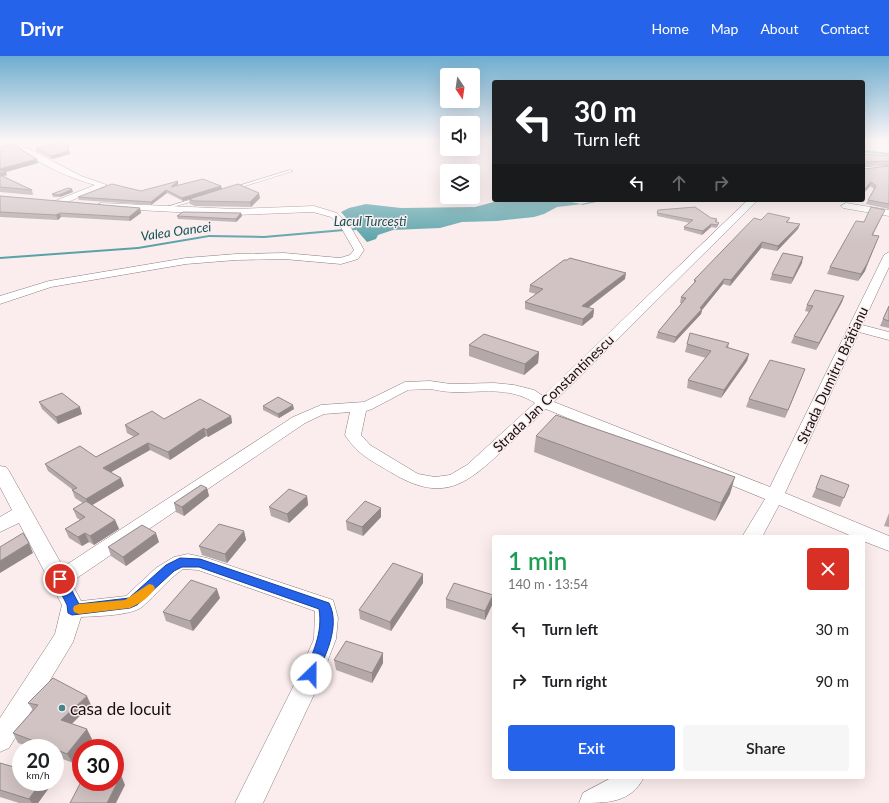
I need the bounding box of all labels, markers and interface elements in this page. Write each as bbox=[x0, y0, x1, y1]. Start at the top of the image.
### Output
text: Drivr bbox=[20, 17, 63, 40]
text: Home bbox=[651, 20, 689, 37]
text: Map bbox=[711, 20, 738, 37]
text: About bbox=[760, 20, 798, 37]
text: Contact bbox=[820, 20, 869, 37]
north arrow bbox=[440, 68, 480, 108]
map controls bbox=[440, 68, 480, 204]
text: 30 m bbox=[574, 94, 637, 128]
icon: left bbox=[508, 96, 560, 148]
button: sound bbox=[440, 116, 480, 156]
text: Turn left bbox=[574, 128, 640, 150]
button: layers bbox=[440, 164, 480, 204]
icon: left bbox=[626, 172, 648, 194]
icon: ahead bbox=[668, 172, 690, 194]
icon: right bbox=[710, 172, 732, 194]
water label: Lacul Turcești bbox=[334, 213, 407, 229]
water label: Valea Oancei bbox=[140, 218, 212, 244]
street label: Strada Dumitru Brătianu bbox=[793, 304, 871, 446]
street label: Strada Jan Constantinescu bbox=[489, 331, 617, 455]
text: 1 min bbox=[508, 546, 567, 575]
button: close bbox=[807, 548, 849, 590]
pin bbox=[43, 562, 77, 596]
icon: arrive bbox=[49, 568, 71, 590]
text: 140 m · 13:54 bbox=[508, 576, 588, 592]
icon: left bbox=[508, 618, 530, 640]
text: Turn left bbox=[542, 620, 598, 638]
text: 30 m bbox=[815, 620, 849, 638]
position arrow bbox=[290, 653, 332, 695]
icon: right bbox=[508, 670, 530, 692]
text: Turn right bbox=[542, 672, 607, 690]
text: 90 m bbox=[815, 672, 849, 690]
place label: casa de locuit bbox=[70, 698, 171, 719]
marker: casa de locuit bbox=[57, 703, 67, 713]
button: Exit bbox=[508, 725, 675, 771]
button: Share bbox=[683, 725, 849, 771]
speed limit sign: 30 bbox=[72, 739, 124, 791]
text: 20 bbox=[26, 748, 50, 772]
text: km/h bbox=[26, 769, 50, 781]

